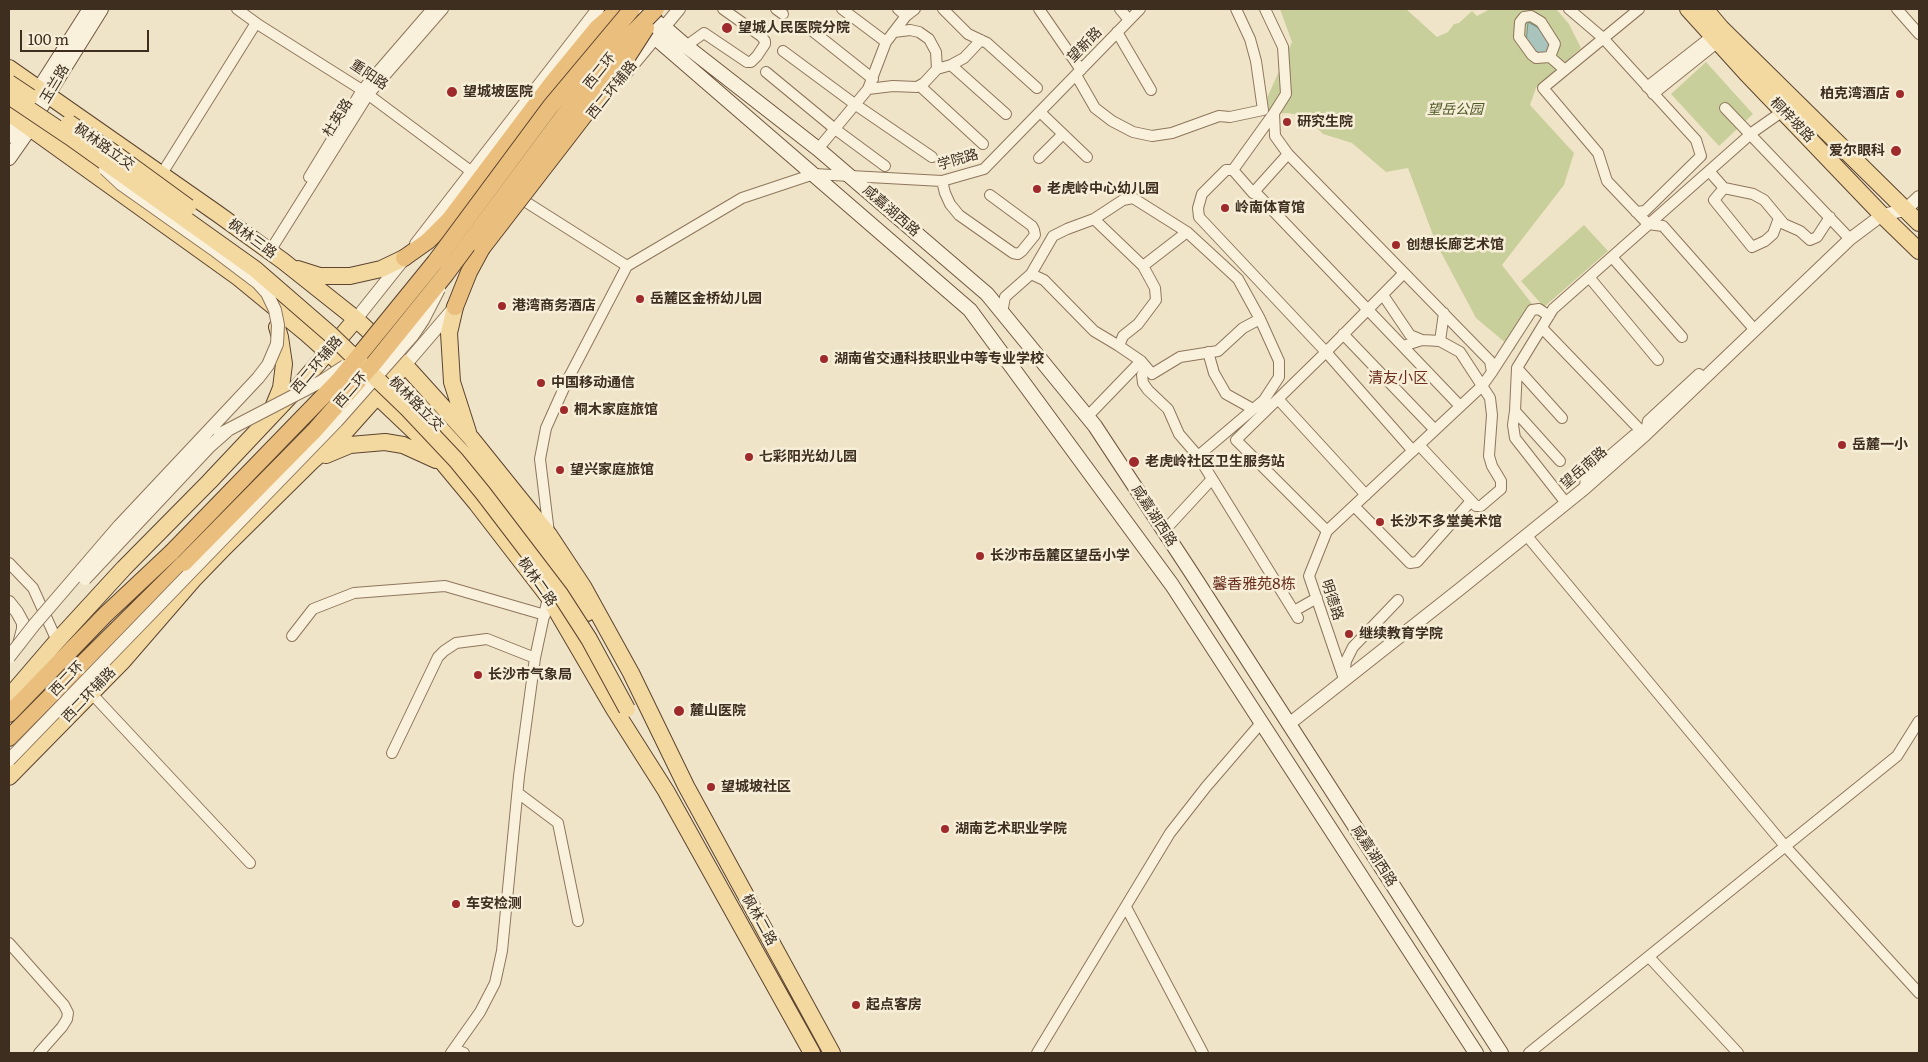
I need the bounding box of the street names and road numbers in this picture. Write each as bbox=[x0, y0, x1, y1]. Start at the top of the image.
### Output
street label: 望新路 bbox=[1064, 24, 1106, 66]
street label: 西二环 bbox=[580, 49, 620, 93]
street label: 重阳路 bbox=[347, 56, 391, 94]
street label: 西二环辅路 bbox=[583, 58, 641, 122]
street label: 玉兰路 bbox=[37, 62, 73, 106]
street label: 桐梓坡路 bbox=[1767, 94, 1817, 146]
street label: 杜英路 bbox=[320, 96, 356, 140]
street label: 枫林路立交 bbox=[71, 120, 137, 174]
street label: 学院路 bbox=[935, 146, 981, 174]
street label: 咸嘉湖西路 bbox=[859, 182, 923, 240]
street label: 枫林三路 bbox=[224, 216, 280, 262]
street label: 西二环辅路 bbox=[288, 333, 346, 397]
street label: 西二环 bbox=[331, 369, 371, 411]
street label: 枫林路立交 bbox=[385, 373, 447, 435]
street label: 望岳南路 bbox=[1557, 443, 1611, 493]
street label: 咸嘉湖西路 bbox=[1128, 482, 1180, 550]
street label: 枫林二路 bbox=[514, 554, 560, 610]
street label: 明德路 bbox=[1318, 577, 1346, 623]
street label: 西二环 bbox=[46, 658, 88, 700]
street label: 西二环辅路 bbox=[59, 664, 119, 726]
street label: 咸嘉湖西路 bbox=[1348, 822, 1400, 890]
street label: 枫林二路 bbox=[738, 891, 780, 949]

